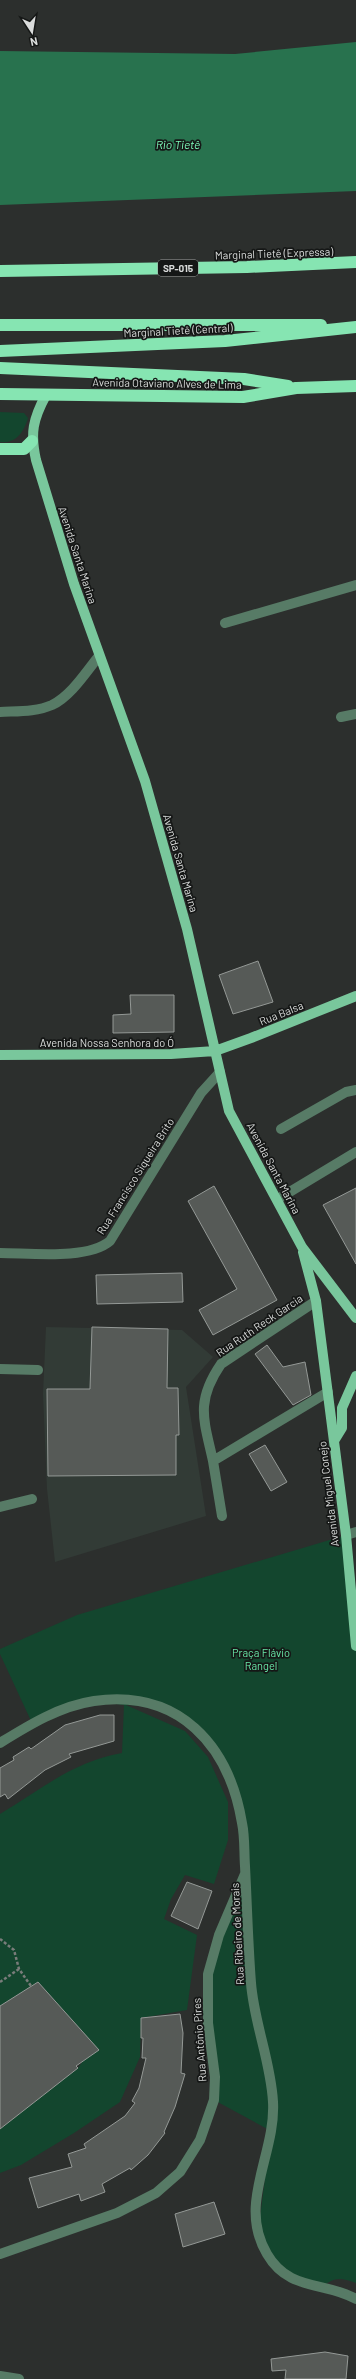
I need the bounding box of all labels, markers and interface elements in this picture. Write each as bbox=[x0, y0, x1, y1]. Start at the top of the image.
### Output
north arrow bbox=[12, 12, 52, 52]
text: N bbox=[29, 35, 39, 49]
water label: Rio Tietê bbox=[156, 137, 200, 151]
street label: Marginal Tietê (Expressa) bbox=[215, 244, 334, 262]
road number: SP-015 bbox=[158, 260, 198, 276]
street label: Marginal Tietê (Central) bbox=[123, 321, 233, 339]
street label: Avenida Otaviano Alves de Lima bbox=[92, 375, 242, 391]
street label: Avenida Santa Marina bbox=[56, 505, 100, 605]
street label: Avenida Santa Marina bbox=[161, 812, 201, 914]
street label: Rua Balsa bbox=[257, 998, 305, 1028]
street label: Avenida Nossa Senhora do Ó bbox=[40, 1036, 174, 1049]
street label: Rua Francisco Siqueira Brito bbox=[94, 1115, 176, 1237]
street label: Avenida Santa Marina bbox=[244, 1120, 304, 1216]
street label: Rua Ruth Reck Garcia bbox=[213, 1291, 305, 1359]
street label: Avenida Miguel Conejo bbox=[315, 1441, 341, 1547]
park label: Praça Flávio Rangel bbox=[232, 1646, 290, 1672]
street label: Rua Ribeiro de Morais bbox=[228, 1883, 246, 1985]
street label: Rua Antônio Pires bbox=[190, 1998, 208, 2082]

